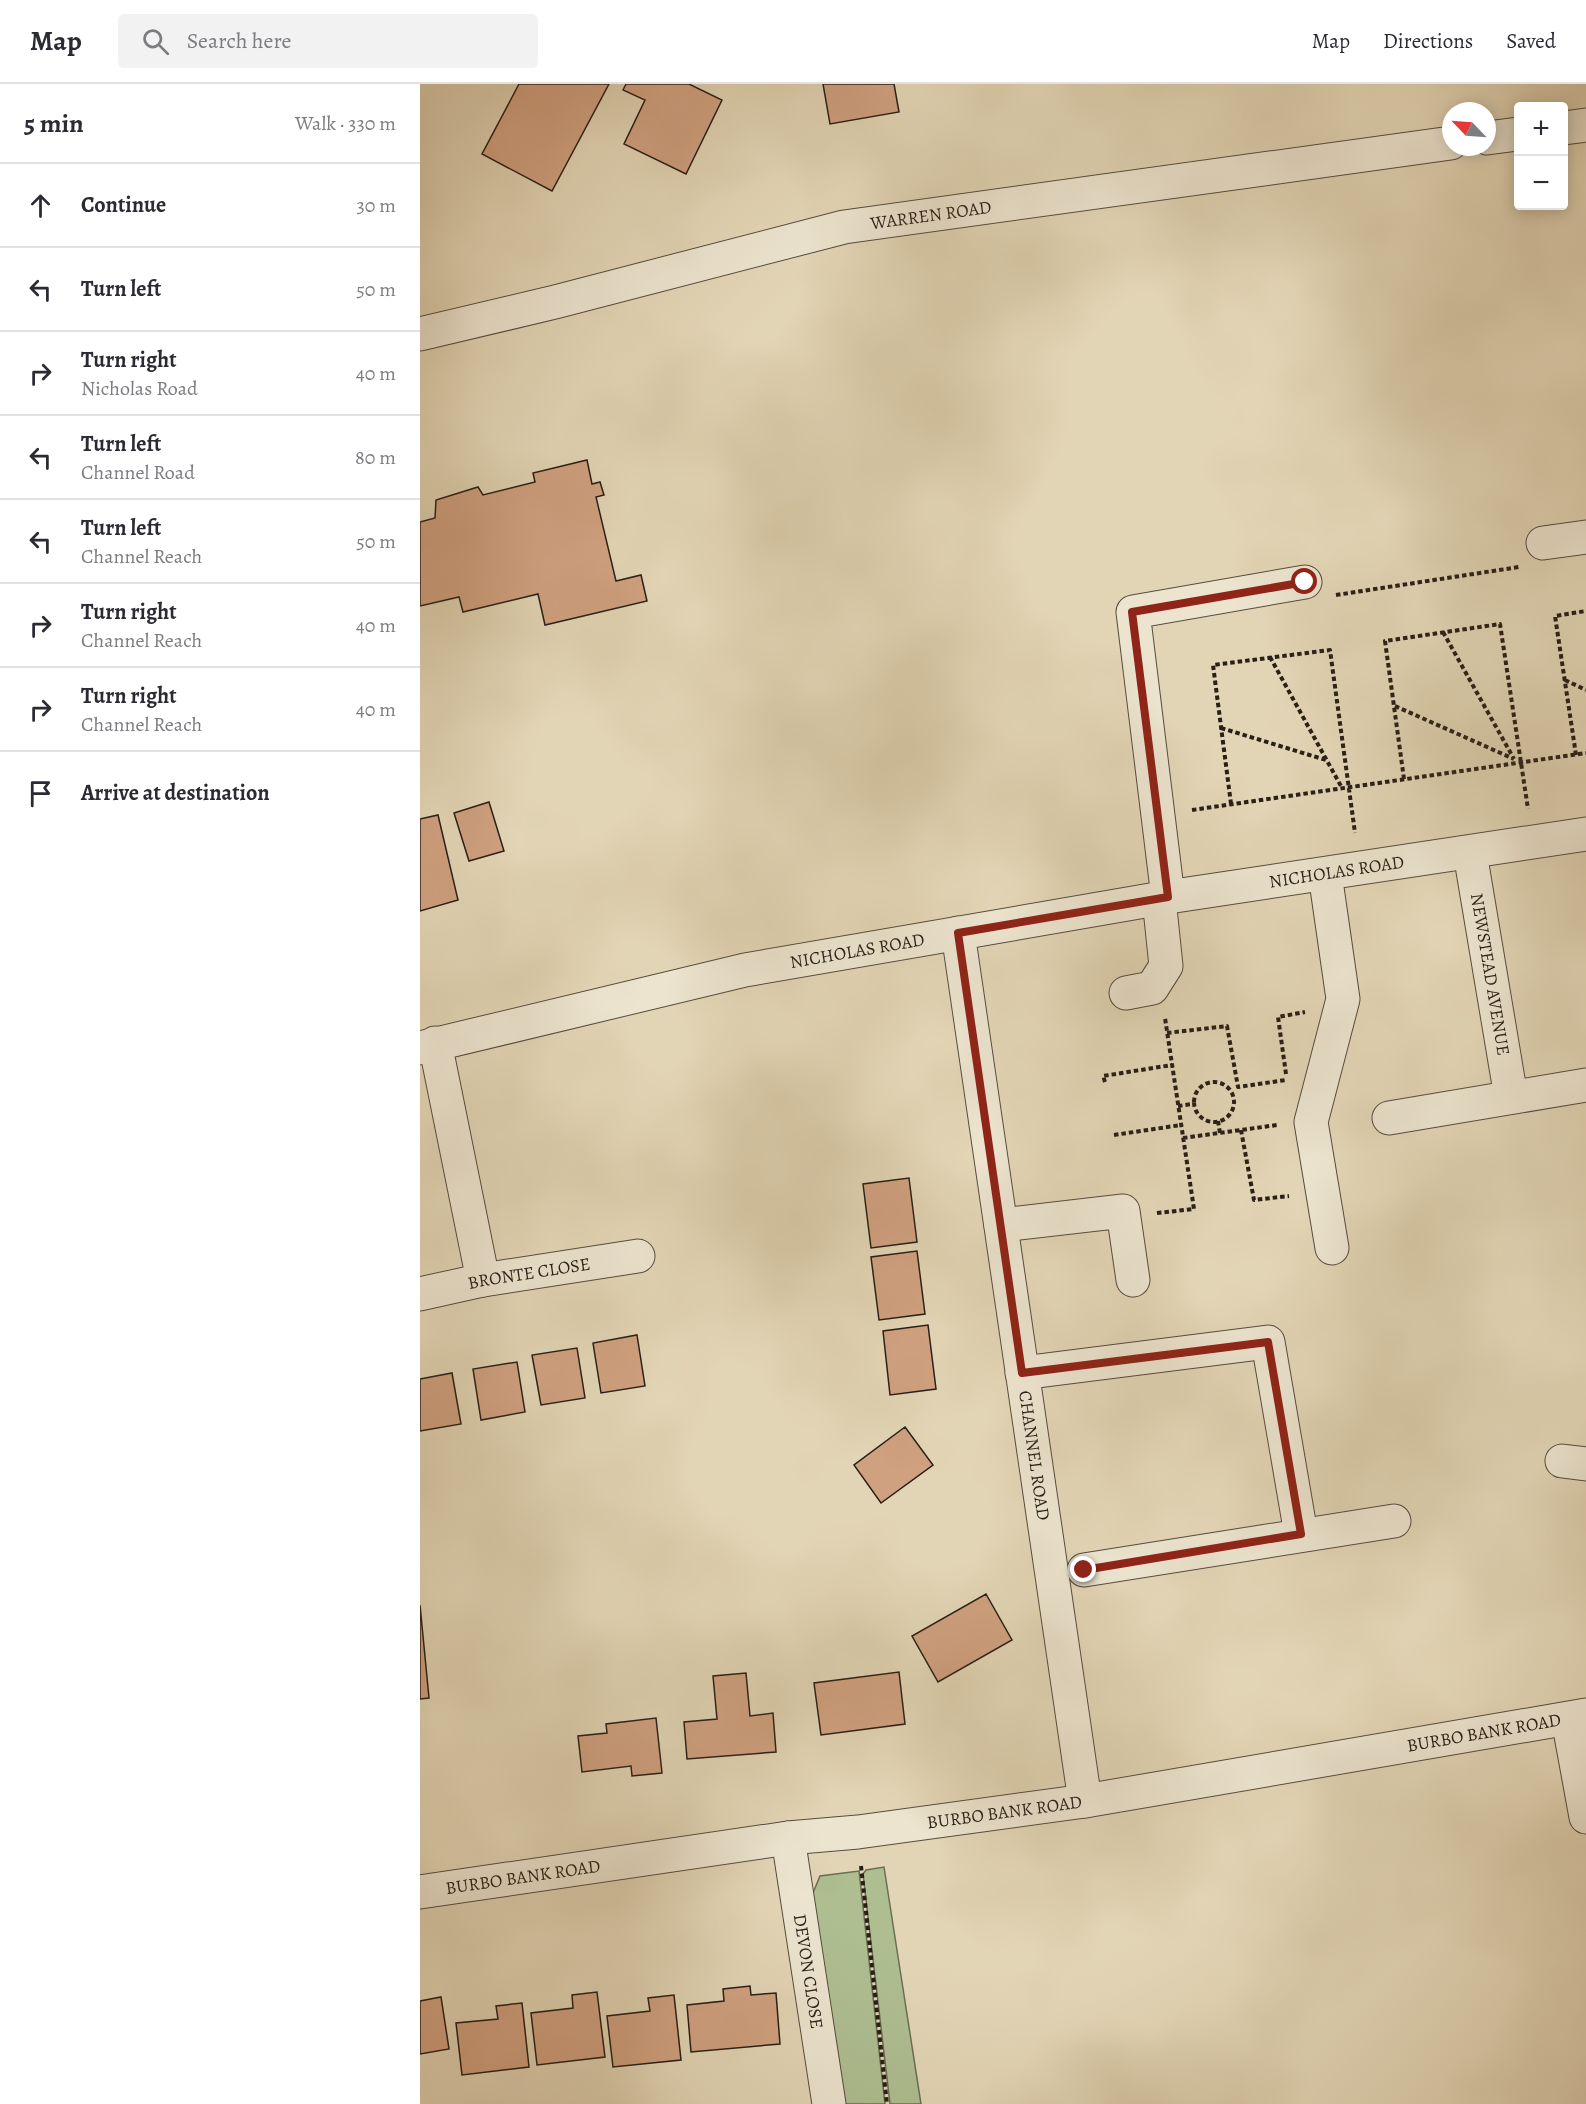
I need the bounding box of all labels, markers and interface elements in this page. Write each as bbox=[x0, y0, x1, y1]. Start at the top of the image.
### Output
search box bbox=[118, 14, 538, 68]
text: Map bbox=[30, 22, 82, 60]
icon: search bbox=[139, 25, 172, 58]
text: Search here bbox=[187, 26, 291, 56]
text: Map bbox=[1312, 27, 1350, 55]
text: Directions bbox=[1383, 27, 1473, 55]
text: Saved bbox=[1506, 27, 1556, 55]
north arrow bbox=[1442, 102, 1496, 156]
map controls bbox=[1514, 102, 1568, 210]
button: + bbox=[1514, 102, 1568, 156]
text: 5 min bbox=[24, 106, 84, 141]
text: Walk · 330 m bbox=[295, 110, 396, 137]
button: − bbox=[1514, 156, 1568, 210]
icon: ahead bbox=[24, 189, 57, 222]
text: Continue bbox=[81, 190, 166, 220]
text: 30 m bbox=[356, 192, 396, 219]
street label: WARREN ROAD bbox=[868, 195, 993, 235]
icon: left bbox=[24, 273, 57, 306]
text: Turn left bbox=[81, 274, 161, 304]
text: 50 m bbox=[356, 276, 396, 303]
text: Turn right bbox=[81, 345, 177, 375]
icon: right bbox=[24, 357, 57, 390]
text: 40 m bbox=[356, 360, 396, 387]
text: Nicholas Road bbox=[81, 375, 198, 402]
text: Turn left bbox=[81, 429, 161, 459]
icon: left bbox=[24, 441, 57, 474]
text: 80 m bbox=[355, 444, 396, 471]
text: Channel Road bbox=[81, 459, 195, 486]
text: Turn left bbox=[81, 513, 161, 543]
icon: left bbox=[24, 525, 57, 558]
text: 50 m bbox=[356, 528, 396, 555]
text: Channel Reach bbox=[81, 543, 202, 570]
route start bbox=[1291, 568, 1317, 594]
text: Turn right bbox=[81, 597, 177, 627]
icon: right bbox=[24, 609, 57, 642]
text: 40 m bbox=[356, 612, 396, 639]
text: Channel Reach bbox=[81, 627, 202, 654]
text: Turn right bbox=[81, 681, 177, 711]
icon: right bbox=[24, 693, 57, 726]
text: 40 m bbox=[356, 696, 396, 723]
text: Channel Reach bbox=[81, 711, 202, 738]
icon: arrive bbox=[24, 777, 57, 810]
text: Arrive at destination bbox=[81, 778, 270, 808]
street label: NICHOLAS ROAD bbox=[1267, 850, 1406, 894]
street label: NEWSTEAD AVENUE bbox=[1465, 891, 1516, 1057]
street label: NICHOLAS ROAD bbox=[788, 927, 926, 974]
street label: BRONTE CLOSE bbox=[465, 1252, 592, 1295]
street label: CHANNEL ROAD bbox=[1013, 1389, 1056, 1522]
route end bbox=[1070, 1556, 1096, 1582]
street label: BURBO BANK ROAD bbox=[1405, 1707, 1563, 1758]
street label: BURBO BANK ROAD bbox=[925, 1790, 1083, 1834]
street label: BURBO BANK ROAD bbox=[444, 1854, 602, 1900]
street label: DEVON CLOSE bbox=[788, 1912, 829, 2030]

